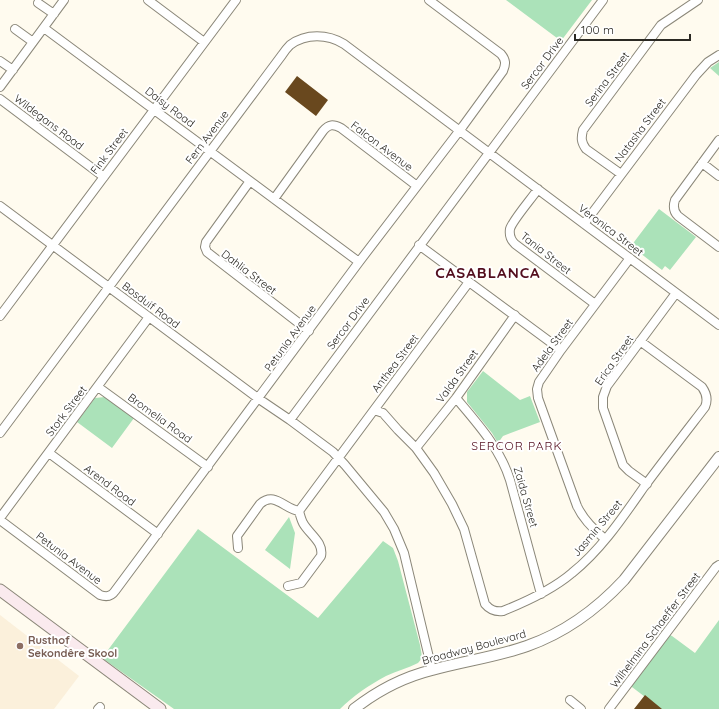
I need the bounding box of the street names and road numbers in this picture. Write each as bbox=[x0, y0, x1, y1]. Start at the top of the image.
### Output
street label: Sercor Drive bbox=[518, 34, 566, 92]
street label: Serina Street bbox=[582, 49, 632, 109]
street label: Daisy Road bbox=[142, 84, 198, 130]
street label: Wildegans Road bbox=[11, 91, 87, 153]
street label: Natasha Street bbox=[611, 95, 669, 165]
street label: Fern Avenue bbox=[182, 107, 232, 167]
street label: Falcon Avenue bbox=[348, 118, 416, 174]
street label: Fink Street bbox=[87, 125, 131, 177]
street label: Veronica Street bbox=[576, 201, 647, 259]
street label: Tania Street bbox=[518, 229, 574, 277]
street label: Dahlia Street bbox=[219, 247, 280, 297]
street label: Bosduif Road bbox=[119, 279, 183, 331]
street label: Sercor Drive bbox=[324, 294, 372, 352]
street label: Petunia Avenue bbox=[261, 302, 319, 374]
street label: Adela Street bbox=[528, 315, 576, 374]
street label: Anthea Street bbox=[369, 331, 422, 395]
street label: Erica Street bbox=[592, 332, 637, 388]
street label: Valda Street bbox=[433, 346, 481, 405]
street label: Stork Street bbox=[42, 383, 90, 439]
street label: Bromelia Road bbox=[125, 390, 195, 446]
street label: Arend Road bbox=[82, 461, 138, 509]
street label: Zaida Street bbox=[511, 465, 541, 529]
street label: Jasmin Street bbox=[569, 497, 625, 559]
street label: Petunia Avenue bbox=[33, 529, 105, 587]
street label: Wilhelmina Schaeffer Street bbox=[607, 569, 703, 691]
street label: Broadway Boulevard bbox=[420, 626, 528, 668]

